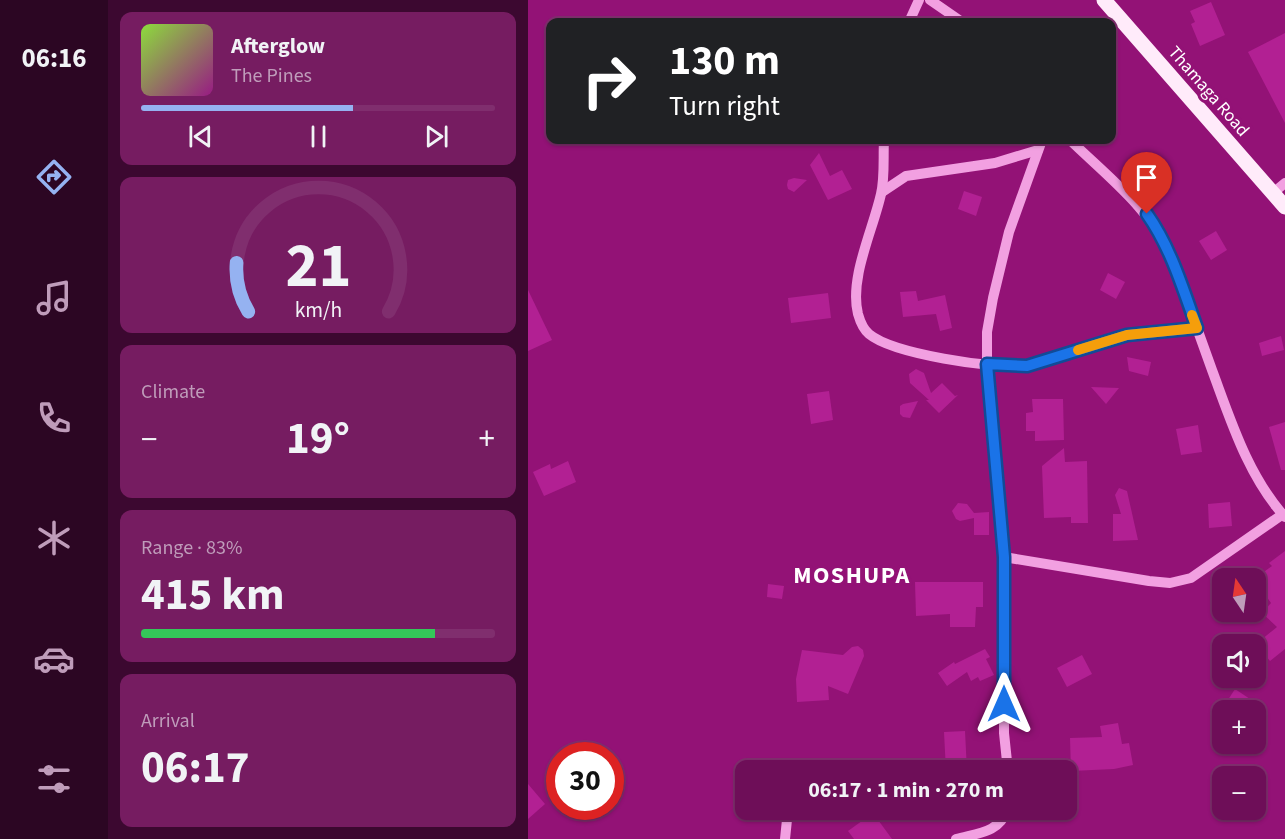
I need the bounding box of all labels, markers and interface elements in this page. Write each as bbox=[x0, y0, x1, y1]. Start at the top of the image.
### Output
text: Afterglow bbox=[231, 30, 325, 62]
text: 130 m bbox=[669, 31, 780, 91]
text: 06:16 bbox=[21, 39, 87, 78]
street label: Thamaga Road bbox=[1162, 41, 1255, 142]
icon: right bbox=[570, 42, 648, 120]
text: The Pines bbox=[231, 62, 312, 90]
text: Turn right bbox=[669, 87, 780, 126]
icon: previous bbox=[184, 120, 217, 153]
icon: pause bbox=[302, 120, 335, 153]
icon: next bbox=[420, 120, 453, 153]
pin bbox=[1121, 152, 1172, 214]
icon: directions bbox=[33, 156, 75, 198]
icon: arrive bbox=[1130, 161, 1163, 194]
text: 21 bbox=[285, 222, 351, 311]
icon: music bbox=[33, 277, 75, 319]
text: km/h bbox=[294, 295, 342, 326]
text: Climate bbox=[141, 378, 205, 406]
icon: phone bbox=[33, 397, 75, 439]
text: 19° bbox=[286, 407, 350, 471]
text: − bbox=[141, 416, 157, 463]
text: + bbox=[479, 416, 495, 463]
icon: climate bbox=[33, 517, 75, 559]
text: Range · 83% bbox=[141, 534, 242, 562]
district label: MOSHUPA bbox=[793, 558, 911, 593]
text: 415 km bbox=[141, 563, 285, 627]
north arrow bbox=[1212, 568, 1266, 622]
map controls bbox=[1212, 568, 1266, 820]
button: sound bbox=[1212, 634, 1266, 688]
icon: car bbox=[33, 638, 75, 680]
position arrow bbox=[972, 672, 1036, 736]
button: + bbox=[1212, 700, 1266, 754]
text: Arrival bbox=[141, 707, 195, 735]
text: 06:17 bbox=[141, 736, 250, 800]
speed limit sign: 30 bbox=[546, 742, 624, 820]
icon: filters bbox=[33, 758, 75, 800]
button: − bbox=[1212, 766, 1266, 820]
text: 06:17 · 1 min · 270 m bbox=[808, 774, 1004, 806]

